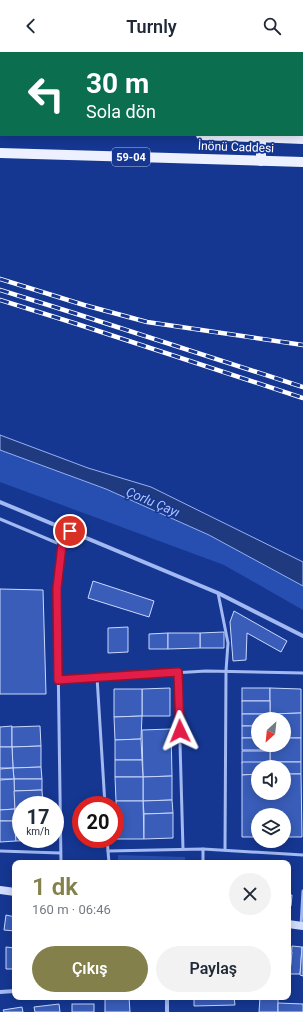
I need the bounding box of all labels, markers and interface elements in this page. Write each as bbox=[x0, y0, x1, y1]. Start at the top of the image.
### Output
icon: back bbox=[20, 15, 42, 37]
icon: search bbox=[261, 15, 283, 37]
text: Turnly bbox=[126, 16, 177, 37]
text: 30 m bbox=[86, 67, 149, 100]
icon: left bbox=[20, 68, 72, 120]
text: Sola dön bbox=[86, 101, 156, 122]
street label: İnönü Caddesi bbox=[198, 138, 274, 155]
road number: 59-04 bbox=[112, 148, 150, 166]
water label: Çorlu Çayı bbox=[124, 484, 182, 520]
pin bbox=[53, 514, 87, 548]
icon: arrive bbox=[59, 520, 81, 542]
position arrow bbox=[159, 710, 201, 752]
north arrow bbox=[251, 712, 291, 752]
map controls bbox=[251, 712, 291, 848]
button: sound bbox=[251, 760, 291, 800]
speed limit sign: 20 bbox=[72, 796, 124, 848]
text: 17 bbox=[27, 805, 49, 829]
button: layers bbox=[251, 808, 291, 848]
text: km/h bbox=[26, 826, 50, 837]
text: 1 dk bbox=[32, 873, 78, 901]
button: close bbox=[229, 873, 271, 915]
text: 160 m · 06:46 bbox=[32, 902, 111, 917]
button: Çıkış bbox=[32, 946, 148, 992]
button: Paylaş bbox=[156, 946, 271, 992]

